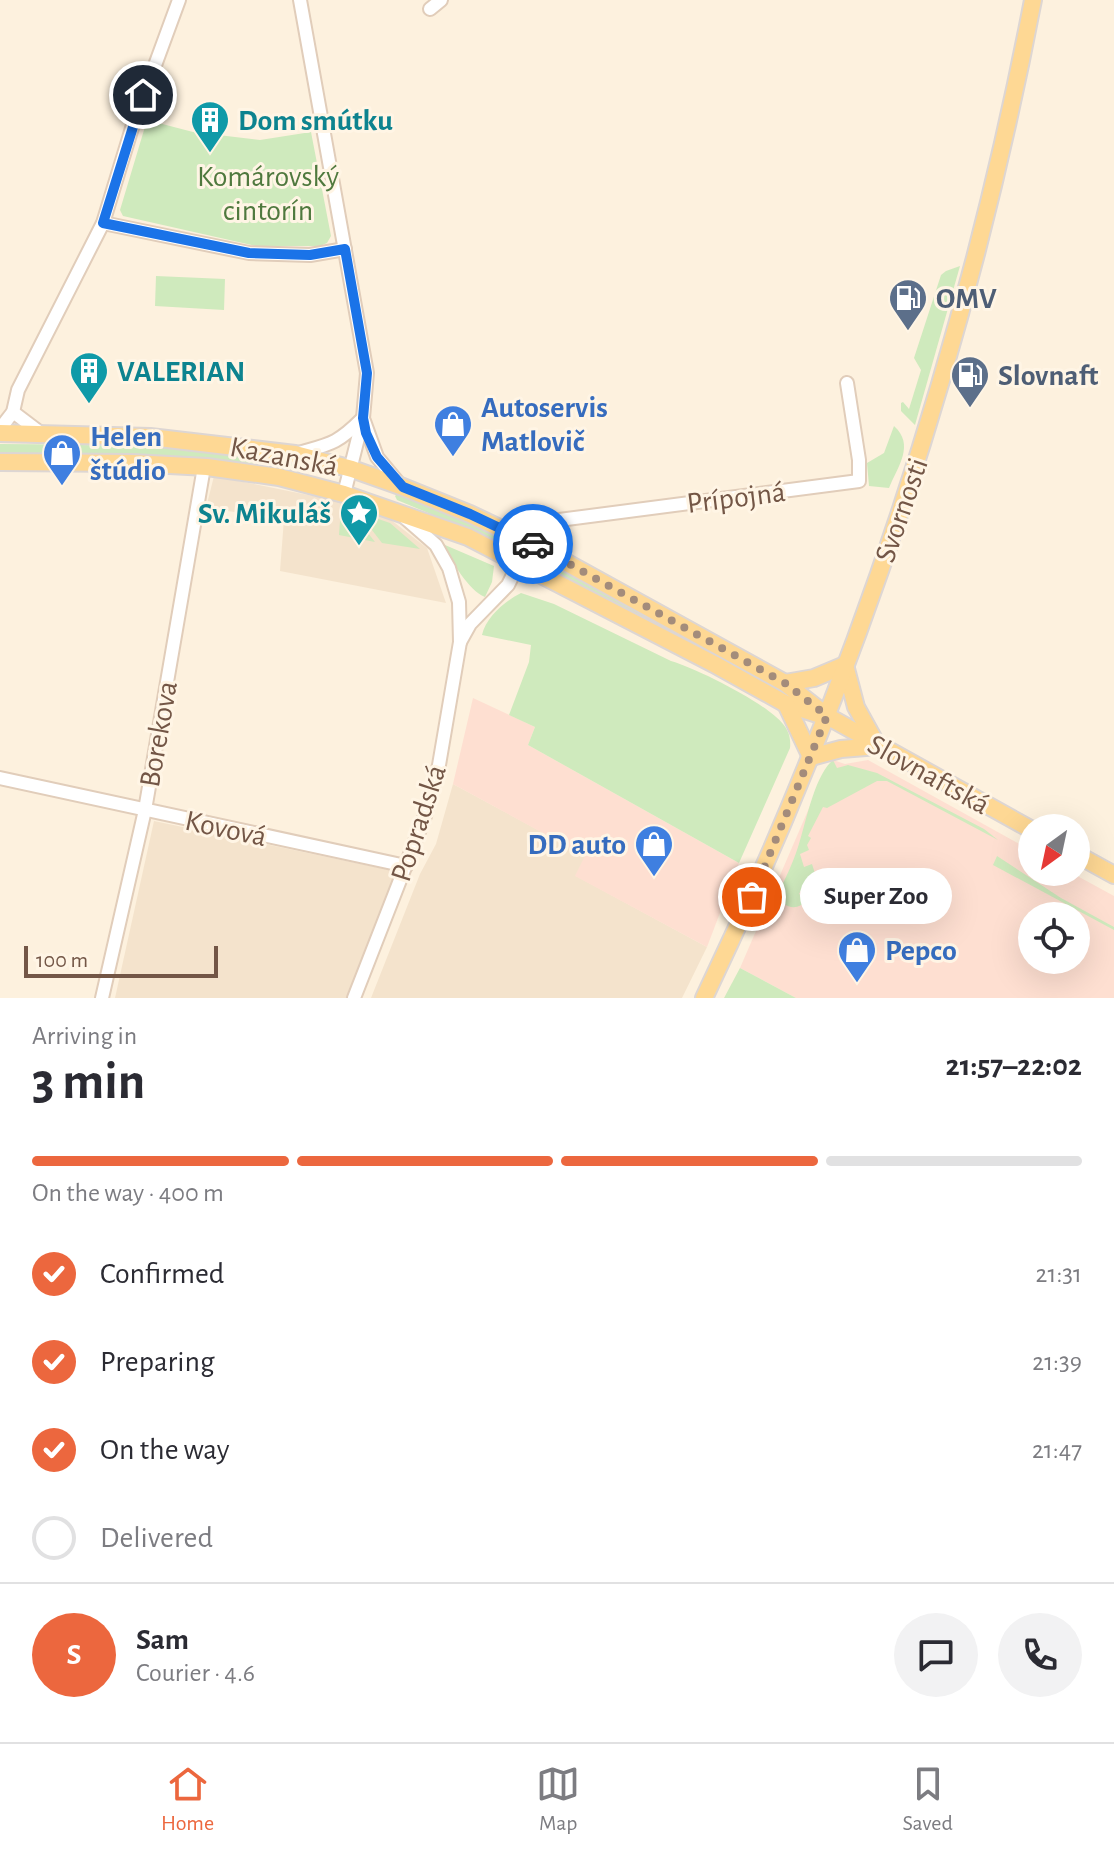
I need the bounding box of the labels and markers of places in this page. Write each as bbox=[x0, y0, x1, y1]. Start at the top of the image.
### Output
pin bbox=[109, 61, 177, 129]
building icon: Dom smútku bbox=[189, 99, 231, 154]
place label: Dom smútku bbox=[238, 106, 393, 136]
fuel station icon: OMV bbox=[887, 277, 929, 332]
place label: OMV bbox=[936, 284, 997, 314]
building icon: VALERIAN bbox=[68, 350, 110, 405]
fuel station icon: Slovnaft bbox=[949, 354, 991, 409]
place label: VALERIAN bbox=[117, 357, 245, 387]
place label: Slovnaft bbox=[998, 361, 1098, 391]
place label: Autoservis Matlovič bbox=[481, 393, 608, 457]
shop icon: Autoservis Matlovič bbox=[432, 403, 474, 458]
place label: Helen štúdio bbox=[90, 422, 166, 486]
shop icon: Helen štúdio bbox=[41, 432, 83, 487]
place icon: Sv. Mikuláš bbox=[338, 492, 380, 547]
place label: Sv. Mikuláš bbox=[198, 499, 331, 529]
shop icon: DD auto bbox=[633, 823, 675, 878]
place label: DD auto bbox=[527, 830, 626, 860]
pin bbox=[718, 863, 786, 931]
callout: Super Zoo bbox=[800, 869, 952, 925]
shop icon: Pepco bbox=[836, 929, 878, 984]
place label: Pepco bbox=[885, 936, 957, 966]

